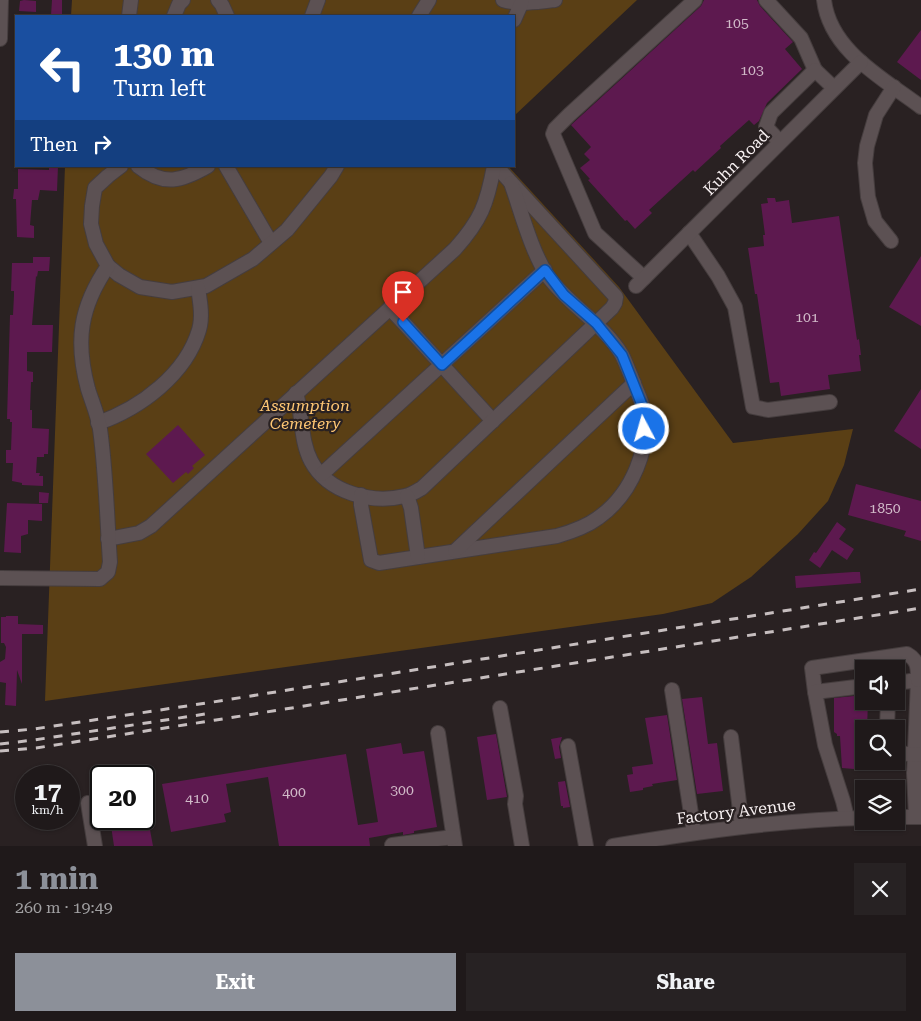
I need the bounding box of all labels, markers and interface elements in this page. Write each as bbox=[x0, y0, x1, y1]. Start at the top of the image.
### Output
house number: 105 bbox=[725, 15, 749, 31]
text: 130 m bbox=[113, 34, 214, 75]
icon: left bbox=[30, 35, 95, 100]
house number: 103 bbox=[740, 62, 764, 78]
text: Turn left bbox=[113, 76, 206, 101]
street label: Kuhn Road bbox=[700, 126, 773, 199]
icon: right bbox=[88, 130, 116, 158]
text: Then bbox=[30, 133, 78, 156]
pin bbox=[382, 271, 424, 322]
icon: arrive bbox=[389, 278, 417, 306]
house number: 101 bbox=[795, 309, 819, 325]
park label: Assumption Cemetery bbox=[259, 396, 350, 433]
position arrow bbox=[617, 402, 669, 454]
house number: 1850 bbox=[869, 500, 901, 516]
map controls bbox=[855, 660, 905, 830]
button: sound bbox=[855, 660, 905, 710]
button: search bbox=[855, 720, 905, 770]
speed limit sign: 20 bbox=[90, 765, 155, 830]
text: 17 bbox=[33, 777, 62, 806]
button: layers bbox=[855, 780, 905, 830]
house number: 300 bbox=[390, 782, 414, 798]
house number: 400 bbox=[282, 784, 306, 800]
house number: 410 bbox=[185, 790, 209, 806]
street label: Factory Avenue bbox=[676, 795, 797, 828]
text: km/h bbox=[31, 803, 64, 817]
text: 1 min bbox=[15, 861, 98, 896]
button: close bbox=[854, 863, 906, 915]
text: 260 m · 19:49 bbox=[15, 898, 113, 917]
button: Exit bbox=[15, 953, 456, 1011]
button: Share bbox=[466, 953, 906, 1011]

